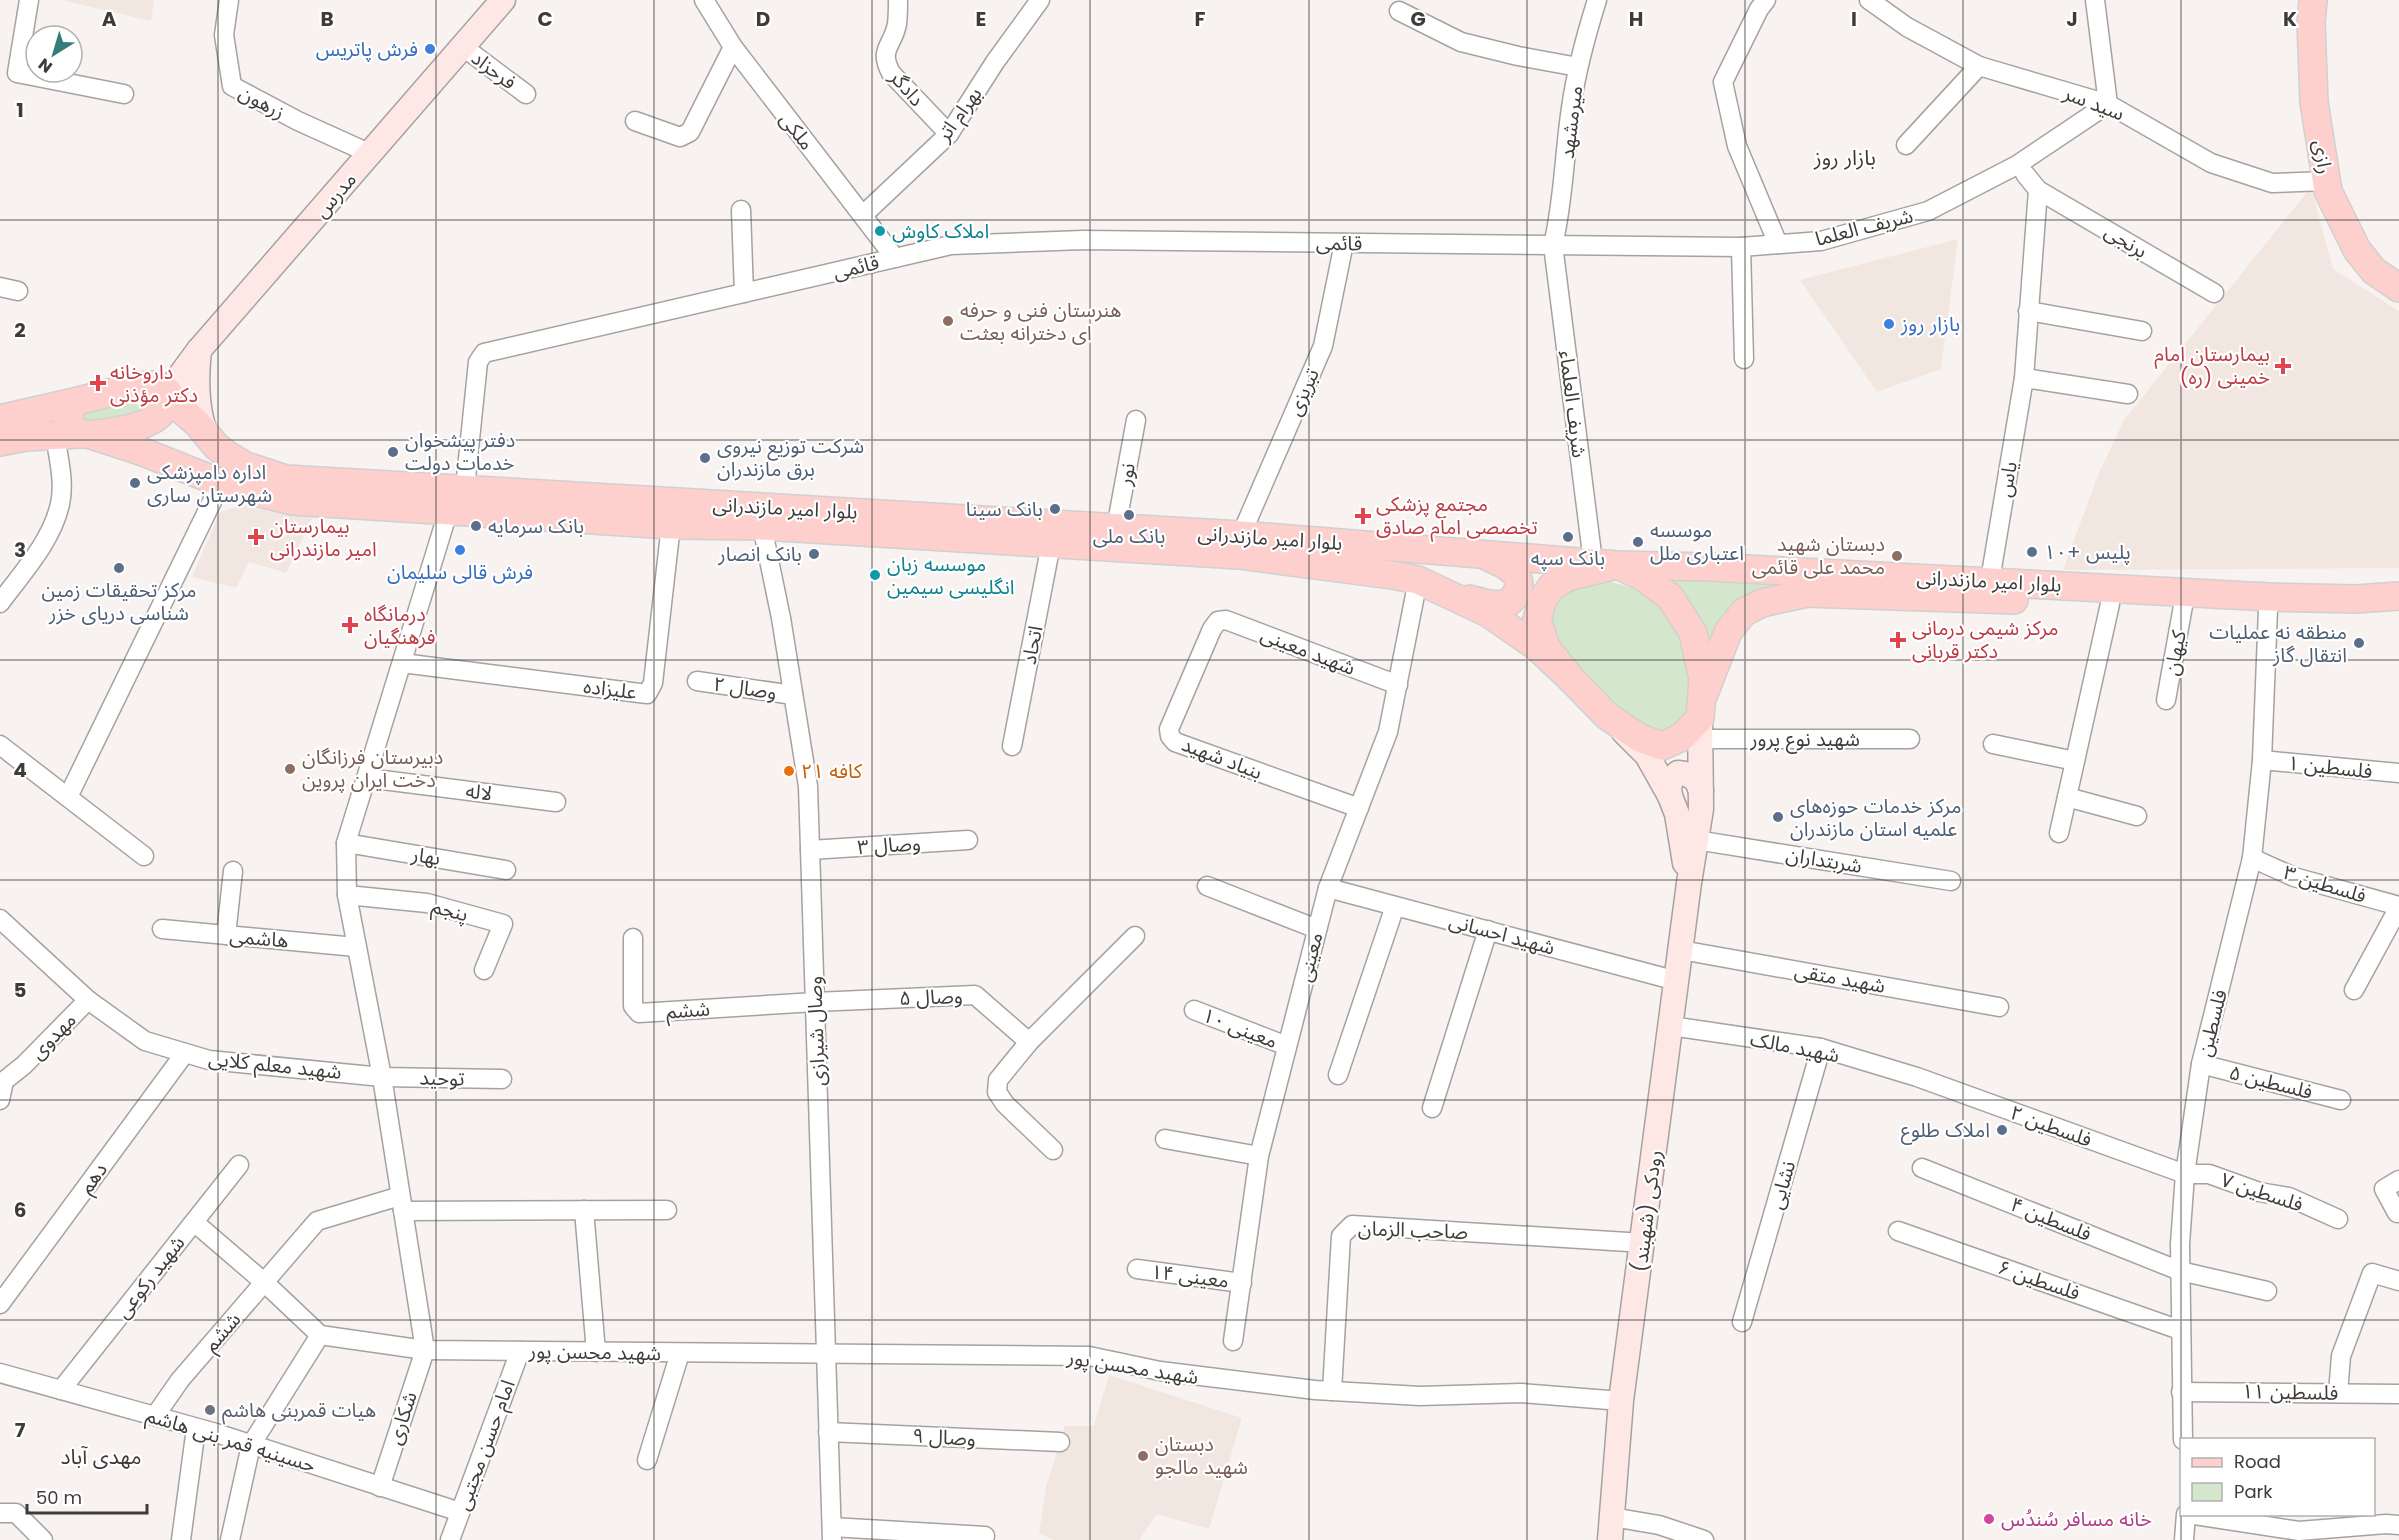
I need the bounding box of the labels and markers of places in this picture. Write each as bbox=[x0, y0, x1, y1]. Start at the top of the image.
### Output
place label: فرش پاتریس bbox=[316, 35, 418, 63]
marker: فرش پاتریس bbox=[423, 42, 437, 56]
place label: املاک کاوش bbox=[892, 217, 989, 245]
marker: املاک کاوش bbox=[873, 224, 887, 238]
place label: هنرستان فنی و حرفه ای دخترانه بعثت bbox=[960, 296, 1122, 347]
place label: بازار روز bbox=[1900, 310, 1960, 338]
marker: هنرستان فنی و حرفه ای دخترانه بعثت bbox=[941, 314, 955, 328]
marker: بازار روز bbox=[1882, 317, 1896, 331]
place label: بیمارستان امام خمینی (ره) bbox=[2154, 340, 2270, 391]
marker: بیمارستان امام خمینی (ره) bbox=[2274, 357, 2292, 375]
place label: داروخانه دکتر مؤذنی bbox=[110, 358, 198, 409]
marker: داروخانه دکتر مؤذنی bbox=[91, 376, 105, 390]
place label: دفتر پیشخوان خدمات دولت bbox=[405, 426, 515, 477]
place label: شرکت توزیع نیروی برق مازندران bbox=[717, 432, 864, 483]
marker: دفتر پیشخوان خدمات دولت bbox=[386, 445, 400, 459]
marker: شرکت توزیع نیروی برق مازندران bbox=[698, 451, 712, 465]
place label: اداره دامپزشکی شهرستان ساری bbox=[147, 458, 272, 509]
marker: اداره دامپزشکی شهرستان ساری bbox=[128, 476, 142, 490]
place label: مجتمع پزشکی تخصصی امام صادق bbox=[1376, 490, 1538, 542]
place label: بانک سینا bbox=[966, 495, 1043, 523]
marker: بانک سینا bbox=[1048, 502, 1062, 516]
marker: مجتمع پزشکی تخصصی امام صادق bbox=[1354, 507, 1372, 525]
marker: بانک ملی bbox=[1122, 508, 1136, 522]
place label: بیمارستان امیر مازندرانی bbox=[270, 512, 377, 563]
place label: بانک سرمایه bbox=[488, 512, 584, 540]
place label: موسسه اعتباری ملل bbox=[1650, 516, 1744, 567]
marker: بانک سرمایه bbox=[469, 519, 483, 533]
place label: بانک ملی bbox=[1093, 522, 1165, 550]
marker: بیمارستان امیر مازندرانی bbox=[247, 528, 265, 546]
marker: بانک سپه bbox=[1561, 530, 1575, 544]
place label: دبستان شهید محمد علی قائمی bbox=[1752, 530, 1885, 581]
marker: موسسه اعتباری ملل bbox=[1631, 535, 1645, 549]
place label: پلیس +١٠ bbox=[2044, 538, 2131, 566]
place label: بانک انصار bbox=[717, 540, 802, 568]
marker: فرش قالی سلیمان bbox=[453, 543, 467, 557]
place label: بانک سپه bbox=[1531, 544, 1605, 572]
marker: پلیس +١٠ bbox=[2025, 545, 2039, 559]
marker: بانک انصار bbox=[807, 547, 821, 561]
marker: دبستان شهید محمد علی قائمی bbox=[1890, 549, 1904, 563]
place label: موسسه زبان انگلیسی سیمین bbox=[887, 550, 1015, 601]
place label: فرش قالی سلیمان bbox=[387, 558, 533, 586]
marker: مرکز تحقیقات زمین شناسی دریای خزر bbox=[112, 561, 126, 575]
marker: موسسه زبان انگلیسی سیمین bbox=[868, 568, 882, 582]
place label: مرکز تحقیقات زمین شناسی دریای خزر bbox=[41, 576, 197, 627]
place label: درمانگاه فرهنگیان bbox=[364, 600, 436, 651]
place label: مرکز شیمی درمانی دکتر قربانی bbox=[1912, 614, 2058, 665]
marker: درمانگاه فرهنگیان bbox=[341, 616, 359, 634]
place label: منطقه نه عملیات انتقال گاز bbox=[2209, 618, 2347, 669]
marker: مرکز شیمی درمانی دکتر قربانی bbox=[1889, 631, 1907, 649]
marker: منطقه نه عملیات انتقال گاز bbox=[2352, 636, 2366, 650]
place label: دبیرستان فرزانگان دخت ایران پروین bbox=[302, 743, 443, 794]
place label: کافه ۲۱ bbox=[801, 757, 863, 785]
marker: دبیرستان فرزانگان دخت ایران پروین bbox=[283, 762, 297, 776]
marker: کافه ۲۱ bbox=[782, 764, 796, 778]
place label: مرکز خدمات حوزه‌های علمیه استان مازندران bbox=[1790, 792, 1961, 843]
marker: مرکز خدمات حوزه‌های علمیه استان مازندران bbox=[1771, 810, 1785, 824]
place label: املاک طلوع bbox=[1901, 1116, 1990, 1145]
marker: املاک طلوع bbox=[1995, 1123, 2009, 1137]
place label: هیات قمربنی هاشم bbox=[222, 1396, 376, 1425]
marker: هیات قمربنی هاشم bbox=[203, 1403, 217, 1417]
place label: دبستان شهید مالجو bbox=[1155, 1430, 1248, 1481]
marker: دبستان شهید مالجو bbox=[1136, 1449, 1150, 1463]
place label: خانه مسافر سُندُس bbox=[2001, 1505, 2152, 1533]
marker: خانه مسافر سُندُس bbox=[1982, 1512, 1996, 1526]

